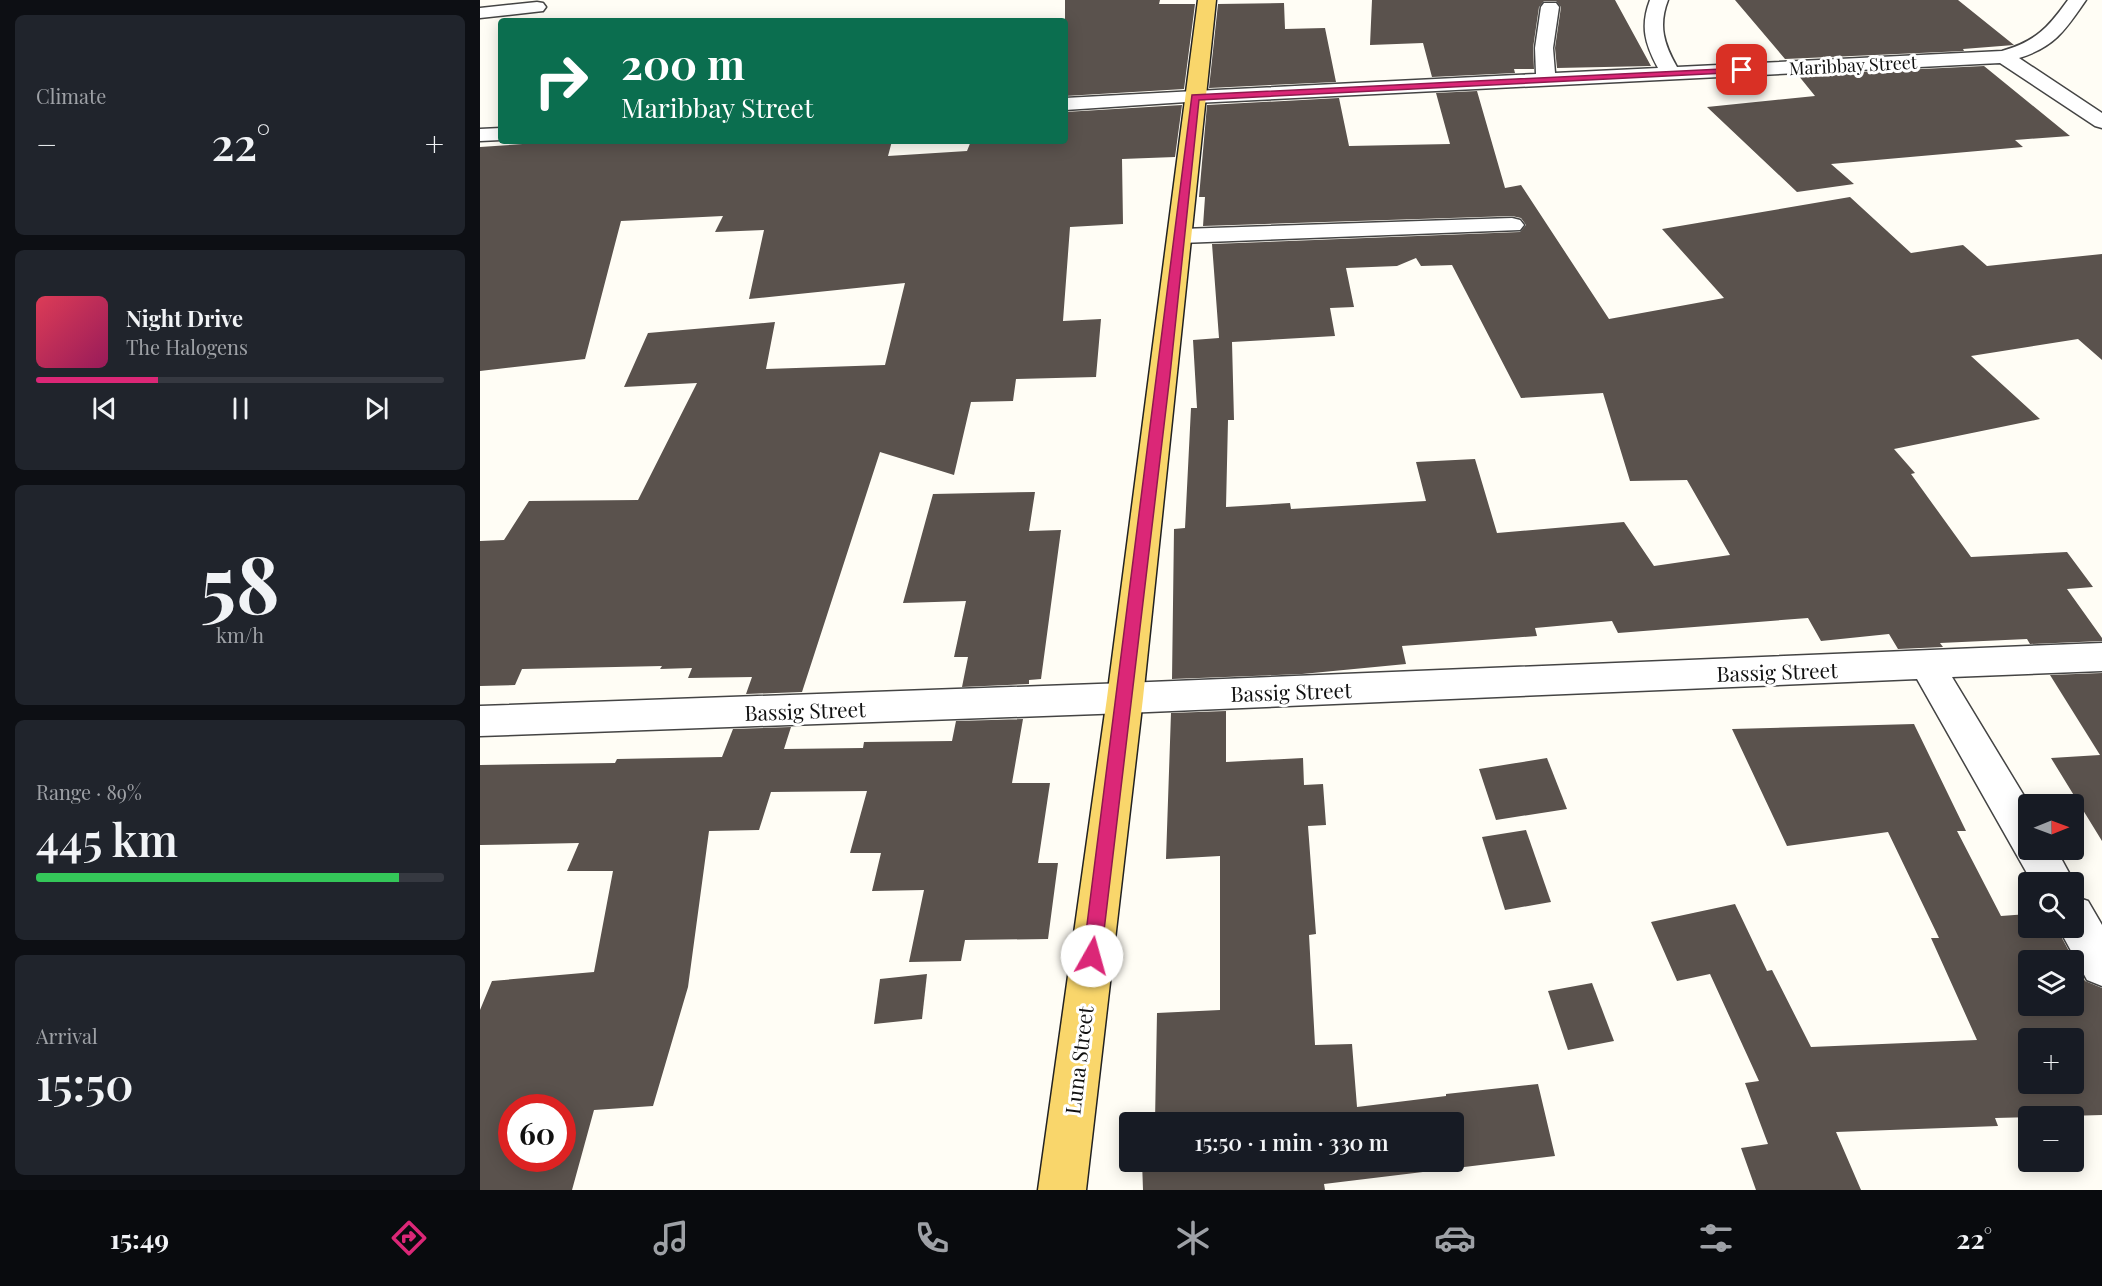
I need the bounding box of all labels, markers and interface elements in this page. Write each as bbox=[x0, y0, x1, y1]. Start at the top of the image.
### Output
text: 200 m bbox=[621, 35, 745, 91]
icon: right bbox=[522, 42, 600, 120]
pin bbox=[1716, 44, 1767, 95]
street label: Maribbay Street bbox=[1788, 50, 1918, 80]
icon: arrive bbox=[1725, 53, 1758, 86]
text: Climate bbox=[36, 82, 106, 109]
text: Maribbay Street bbox=[621, 89, 814, 125]
text: 22° bbox=[211, 112, 271, 172]
text: − bbox=[36, 121, 57, 165]
text: + bbox=[425, 121, 444, 165]
text: Night Drive bbox=[126, 303, 243, 333]
text: The Halogens bbox=[126, 333, 248, 360]
icon: previous bbox=[88, 392, 121, 425]
icon: pause bbox=[224, 392, 257, 425]
icon: next bbox=[360, 392, 393, 425]
text: 58 bbox=[200, 530, 280, 634]
text: km/h bbox=[216, 621, 264, 648]
street label: Bassig Street bbox=[1716, 655, 1839, 687]
street label: Bassig Street bbox=[1230, 675, 1353, 707]
street label: Bassig Street bbox=[744, 694, 867, 726]
text: Range · 89% bbox=[36, 778, 142, 805]
north arrow bbox=[2018, 794, 2084, 860]
map controls bbox=[2018, 794, 2084, 1172]
text: 445 km bbox=[36, 808, 178, 868]
button: search bbox=[2018, 872, 2084, 938]
position arrow bbox=[1060, 924, 1124, 988]
button: layers bbox=[2018, 950, 2084, 1016]
street label: Luna Street bbox=[1057, 1004, 1099, 1116]
text: Arrival bbox=[36, 1022, 98, 1049]
button: + bbox=[2018, 1028, 2084, 1094]
text: 15:50 bbox=[36, 1052, 134, 1112]
speed limit sign: 60 bbox=[498, 1094, 576, 1172]
button: − bbox=[2018, 1106, 2084, 1172]
text: 15:50 · 1 min · 330 m bbox=[1194, 1127, 1389, 1157]
icon: directions bbox=[388, 1217, 430, 1259]
icon: music bbox=[650, 1217, 692, 1259]
icon: phone bbox=[911, 1217, 953, 1259]
icon: climate bbox=[1172, 1217, 1214, 1259]
icon: car bbox=[1434, 1217, 1476, 1259]
icon: filters bbox=[1695, 1217, 1737, 1259]
text: 15:49 bbox=[110, 1220, 169, 1256]
text: 22° bbox=[1956, 1220, 1992, 1256]

